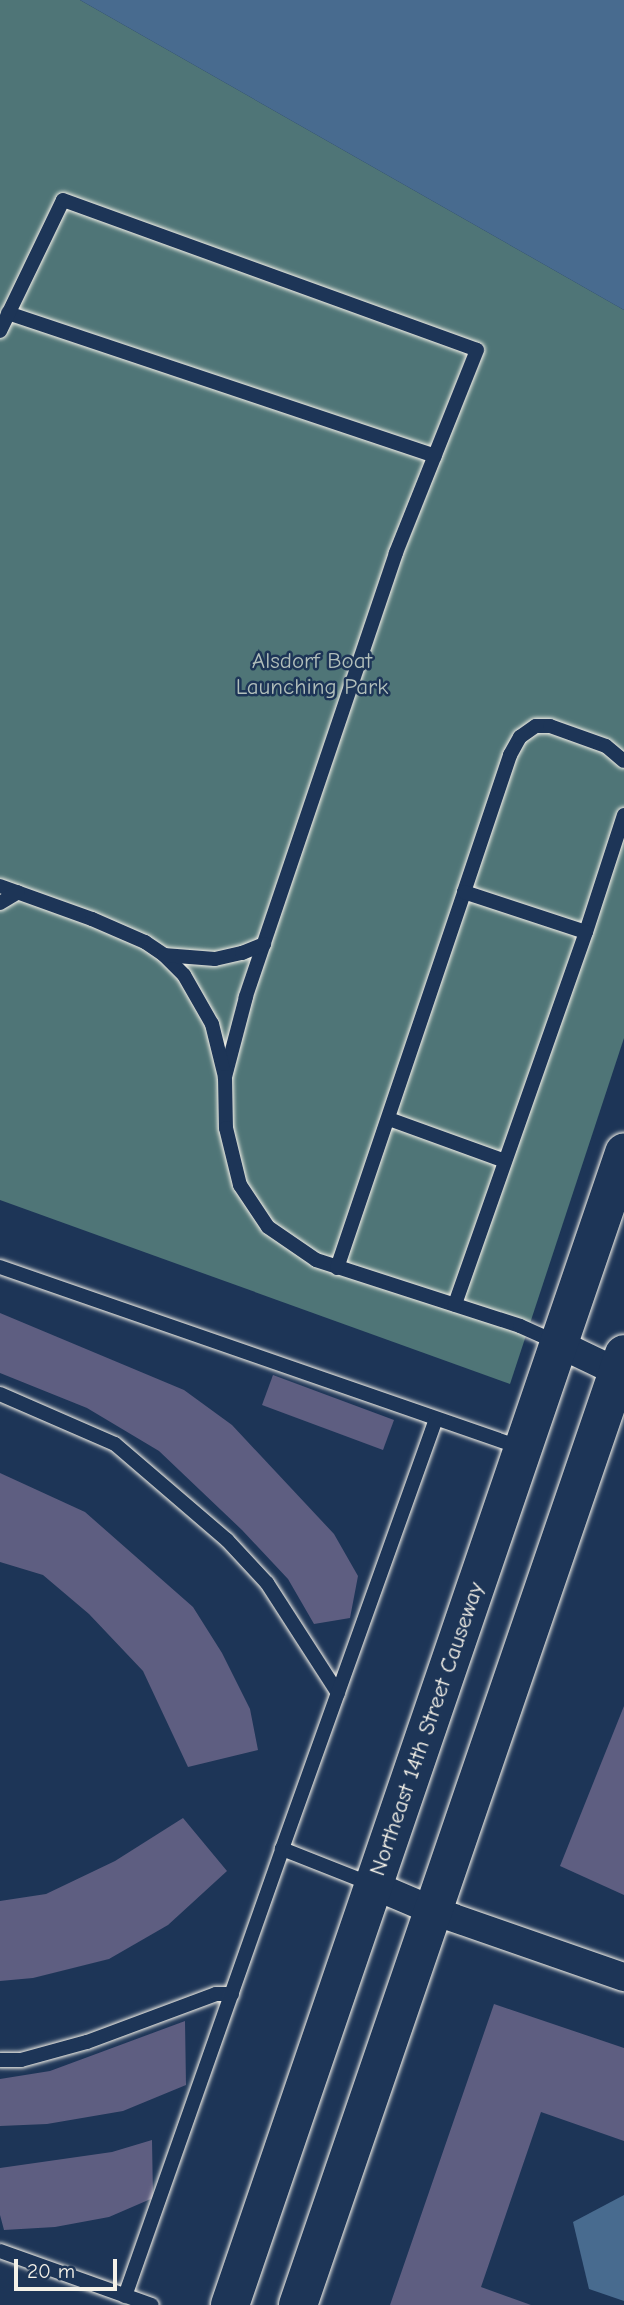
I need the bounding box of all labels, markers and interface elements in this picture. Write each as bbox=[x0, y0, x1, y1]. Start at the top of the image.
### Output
park label: Alsdorf Boat Launching Park bbox=[236, 647, 388, 701]
street label: Northeast 14th Street Causeway bbox=[364, 1578, 490, 1880]
scale bar bbox=[18, 2246, 121, 2290]
text: 20 m bbox=[27, 2259, 75, 2283]

